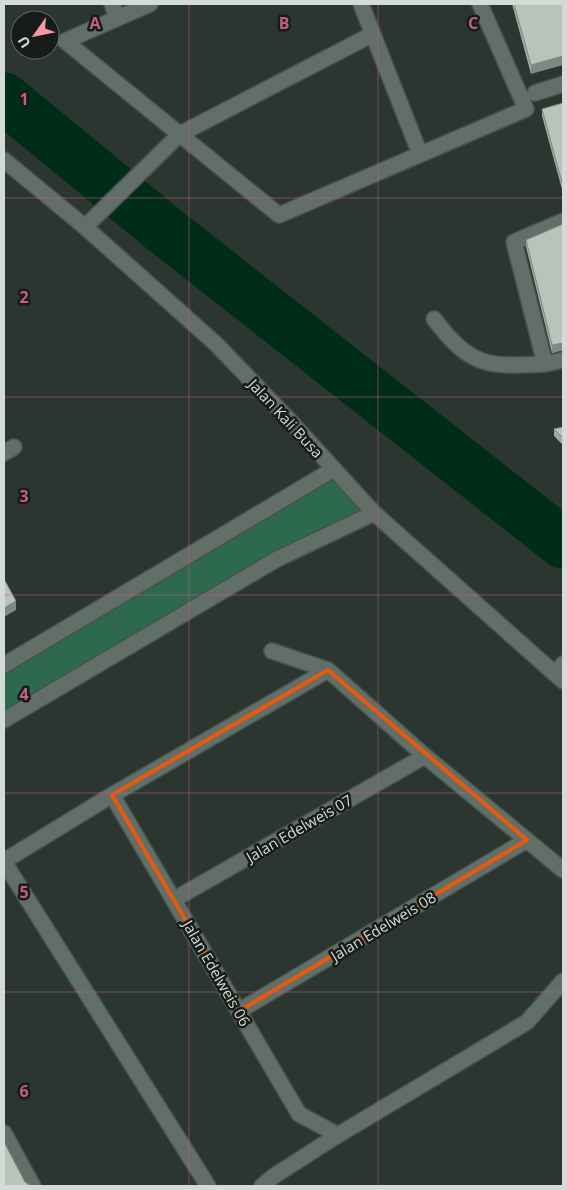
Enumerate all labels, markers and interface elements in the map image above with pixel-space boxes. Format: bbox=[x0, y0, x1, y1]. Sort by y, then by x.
north arrow bbox=[10, 10, 60, 60]
text: A bbox=[89, 12, 101, 34]
text: B bbox=[279, 12, 289, 34]
text: C bbox=[468, 12, 478, 34]
text: U bbox=[13, 33, 35, 52]
text: 1 bbox=[19, 88, 29, 110]
text: 2 bbox=[19, 286, 29, 308]
street label: Jalan Kali Busa bbox=[243, 373, 328, 462]
text: 3 bbox=[19, 485, 29, 507]
text: 4 bbox=[19, 683, 29, 705]
street label: Jalan Edelweis 07 bbox=[241, 790, 356, 867]
text: 5 bbox=[19, 881, 29, 903]
street label: Jalan Edelweis 08 bbox=[325, 887, 439, 966]
street label: Jalan Edelweis 06 bbox=[178, 915, 255, 1030]
text: 6 bbox=[19, 1080, 29, 1102]

